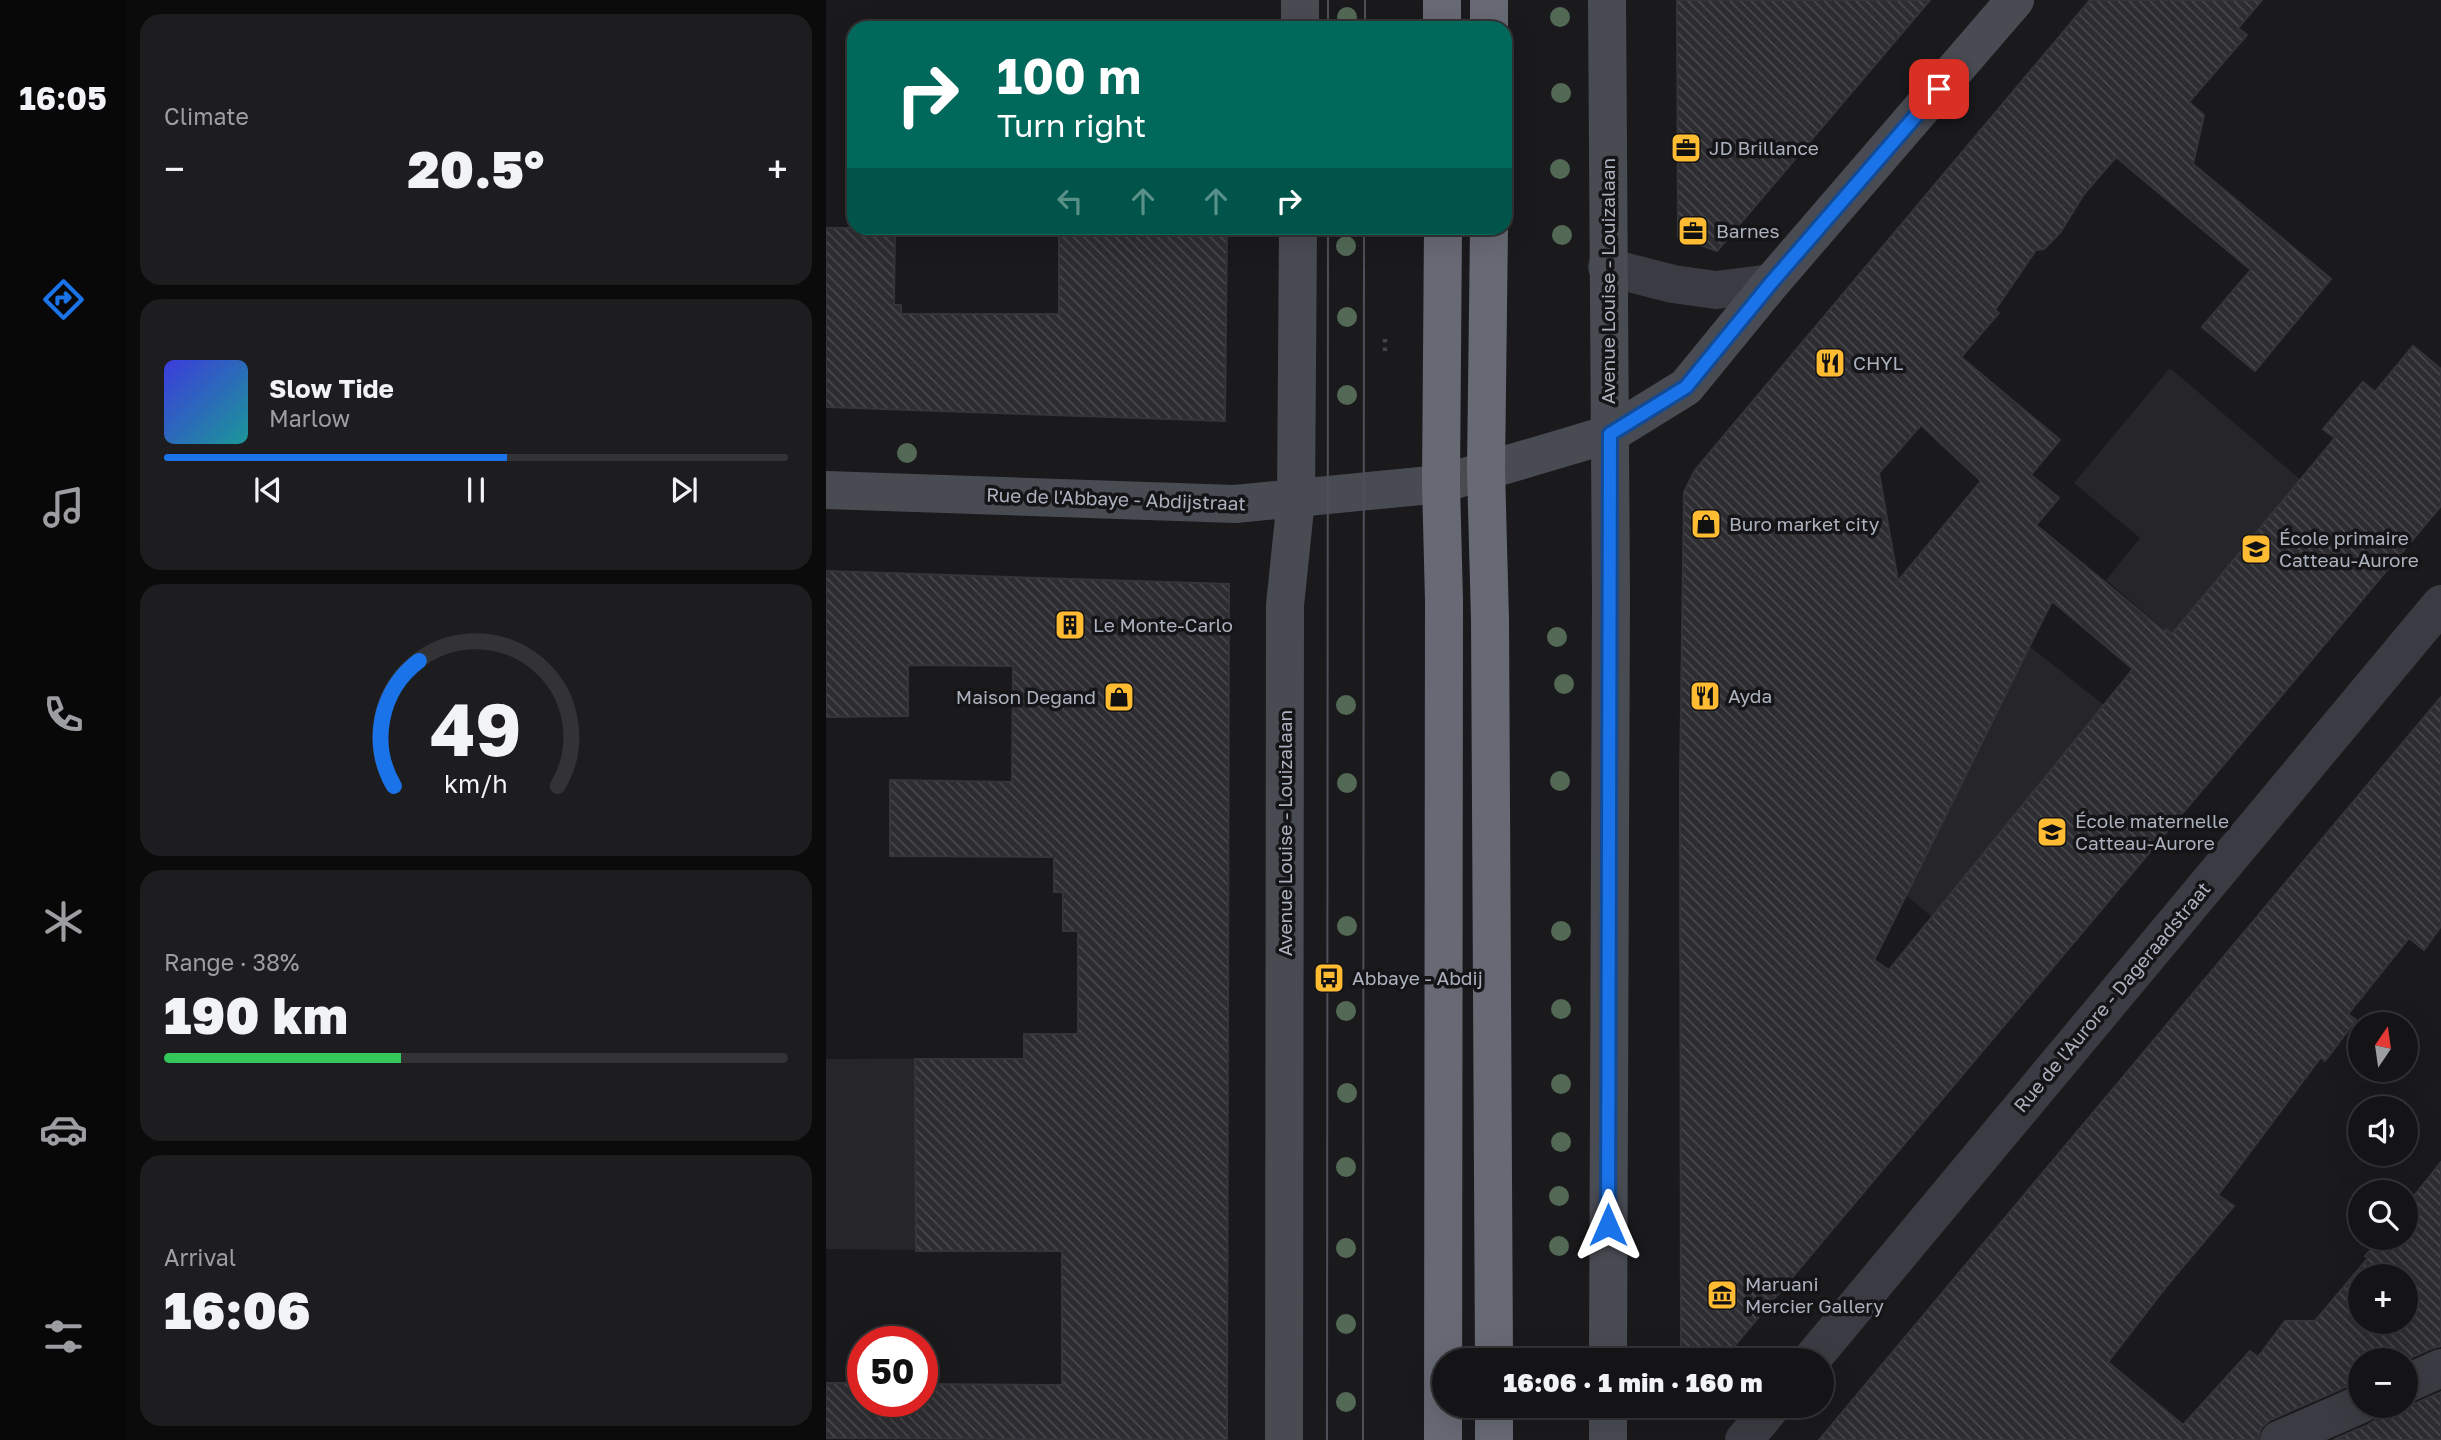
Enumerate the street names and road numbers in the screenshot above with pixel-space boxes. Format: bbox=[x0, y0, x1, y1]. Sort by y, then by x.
street label: Avenue Louise - Louizalaan bbox=[1596, 158, 1619, 404]
street label: Rue de l'Abbaye - Abdijstraat bbox=[986, 482, 1246, 515]
street label: Avenue Louise - Louizalaan bbox=[1273, 710, 1296, 956]
street label: Rue de l'Aurore - Dageraadstraat bbox=[2008, 877, 2215, 1117]

